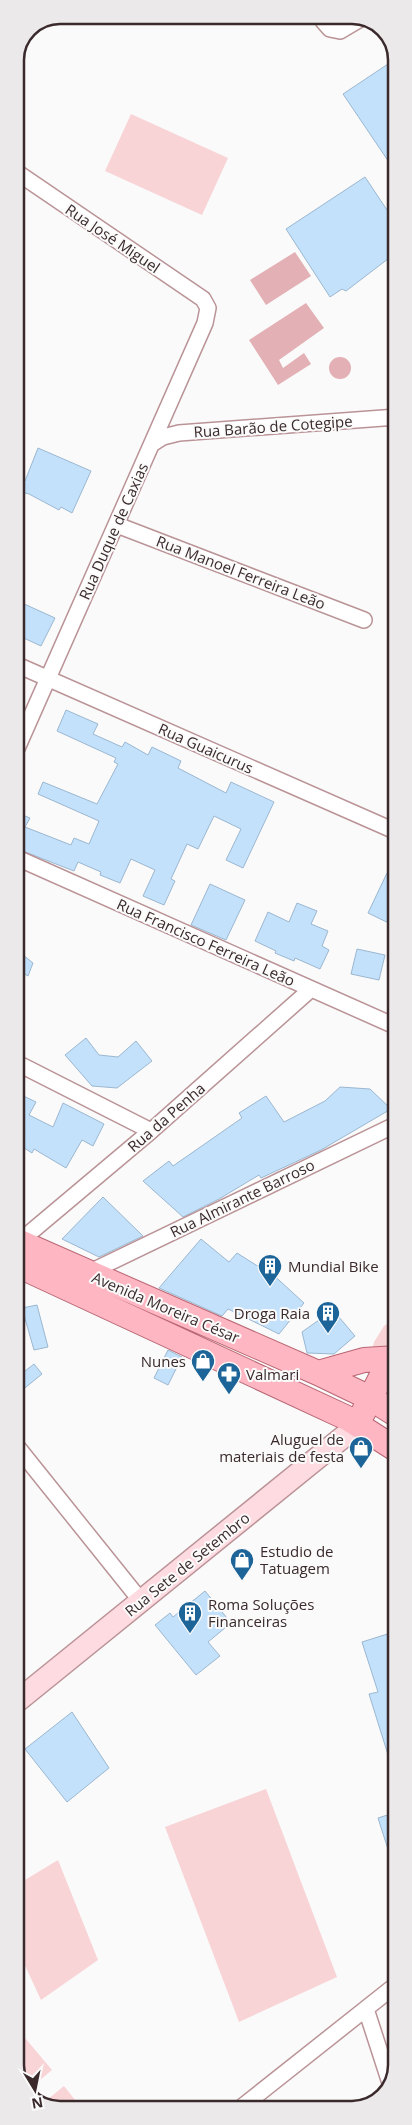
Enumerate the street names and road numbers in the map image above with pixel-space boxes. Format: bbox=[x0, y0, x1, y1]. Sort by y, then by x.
street label: Rua José Miguel bbox=[62, 199, 164, 277]
street label: Rua Barão de Cotegipe bbox=[193, 410, 353, 442]
street label: Rua Duque de Caxias bbox=[74, 459, 152, 603]
street label: Rua Manoel Ferreira Leão bbox=[154, 531, 328, 613]
street label: Rua Guaicurus bbox=[155, 718, 257, 778]
street label: Rua Francisco Ferreira Leão bbox=[114, 894, 298, 990]
street label: Rua da Penha bbox=[123, 1078, 209, 1156]
street label: Rua Almirante Barroso bbox=[166, 1154, 318, 1242]
street label: Avenida Moreira César bbox=[89, 1267, 243, 1347]
street label: Rua Sete de Setembro bbox=[120, 1507, 254, 1621]

